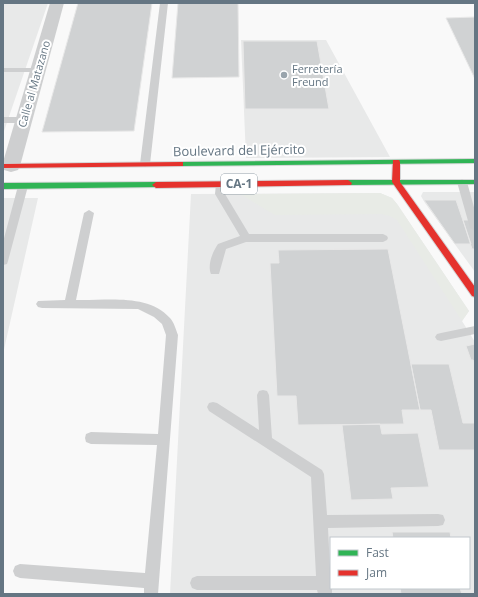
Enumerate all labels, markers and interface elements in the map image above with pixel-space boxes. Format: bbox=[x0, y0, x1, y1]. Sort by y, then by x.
street label: Calle al Matazano bbox=[14, 38, 53, 129]
place label: Ferretería Freund bbox=[292, 61, 343, 89]
marker: Ferretería Freund bbox=[279, 70, 289, 80]
street label: Boulevard del Ejército bbox=[173, 140, 305, 160]
road number: CA-1 bbox=[221, 174, 257, 194]
legend bbox=[330, 537, 470, 589]
text: Fast bbox=[366, 544, 389, 561]
text: Jam bbox=[365, 564, 387, 581]

